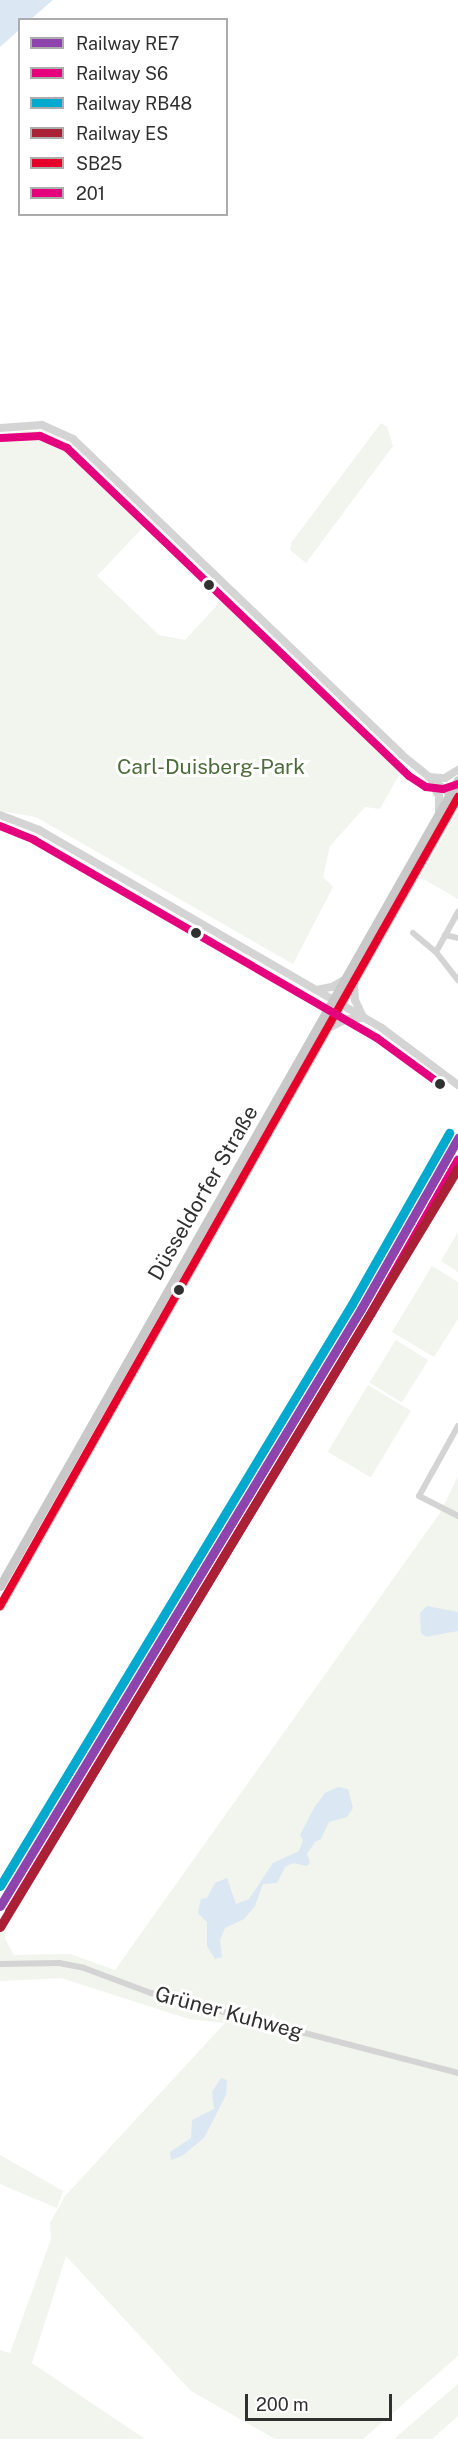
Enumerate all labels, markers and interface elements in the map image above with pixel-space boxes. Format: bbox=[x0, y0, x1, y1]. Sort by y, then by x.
legend bbox=[18, 18, 228, 216]
text: Railway RE7 bbox=[76, 33, 179, 54]
text: Railway S6 bbox=[76, 63, 168, 84]
text: Railway RB48 bbox=[76, 93, 192, 114]
text: Railway ES bbox=[76, 123, 168, 144]
text: SB25 bbox=[76, 153, 122, 174]
text: 201 bbox=[76, 183, 105, 204]
unlabelled marker bbox=[203, 579, 215, 591]
park label: Carl-Duisberg-Park bbox=[117, 754, 305, 780]
unlabelled marker bbox=[190, 927, 202, 939]
unlabelled marker bbox=[434, 1078, 446, 1090]
street label: Düsseldorfer Straße bbox=[143, 1101, 263, 1285]
unlabelled marker bbox=[173, 1284, 185, 1296]
street label: Grüner Kuhweg bbox=[152, 1981, 306, 2045]
scale bar bbox=[248, 2382, 395, 2420]
text: 200 m bbox=[256, 2394, 309, 2415]

